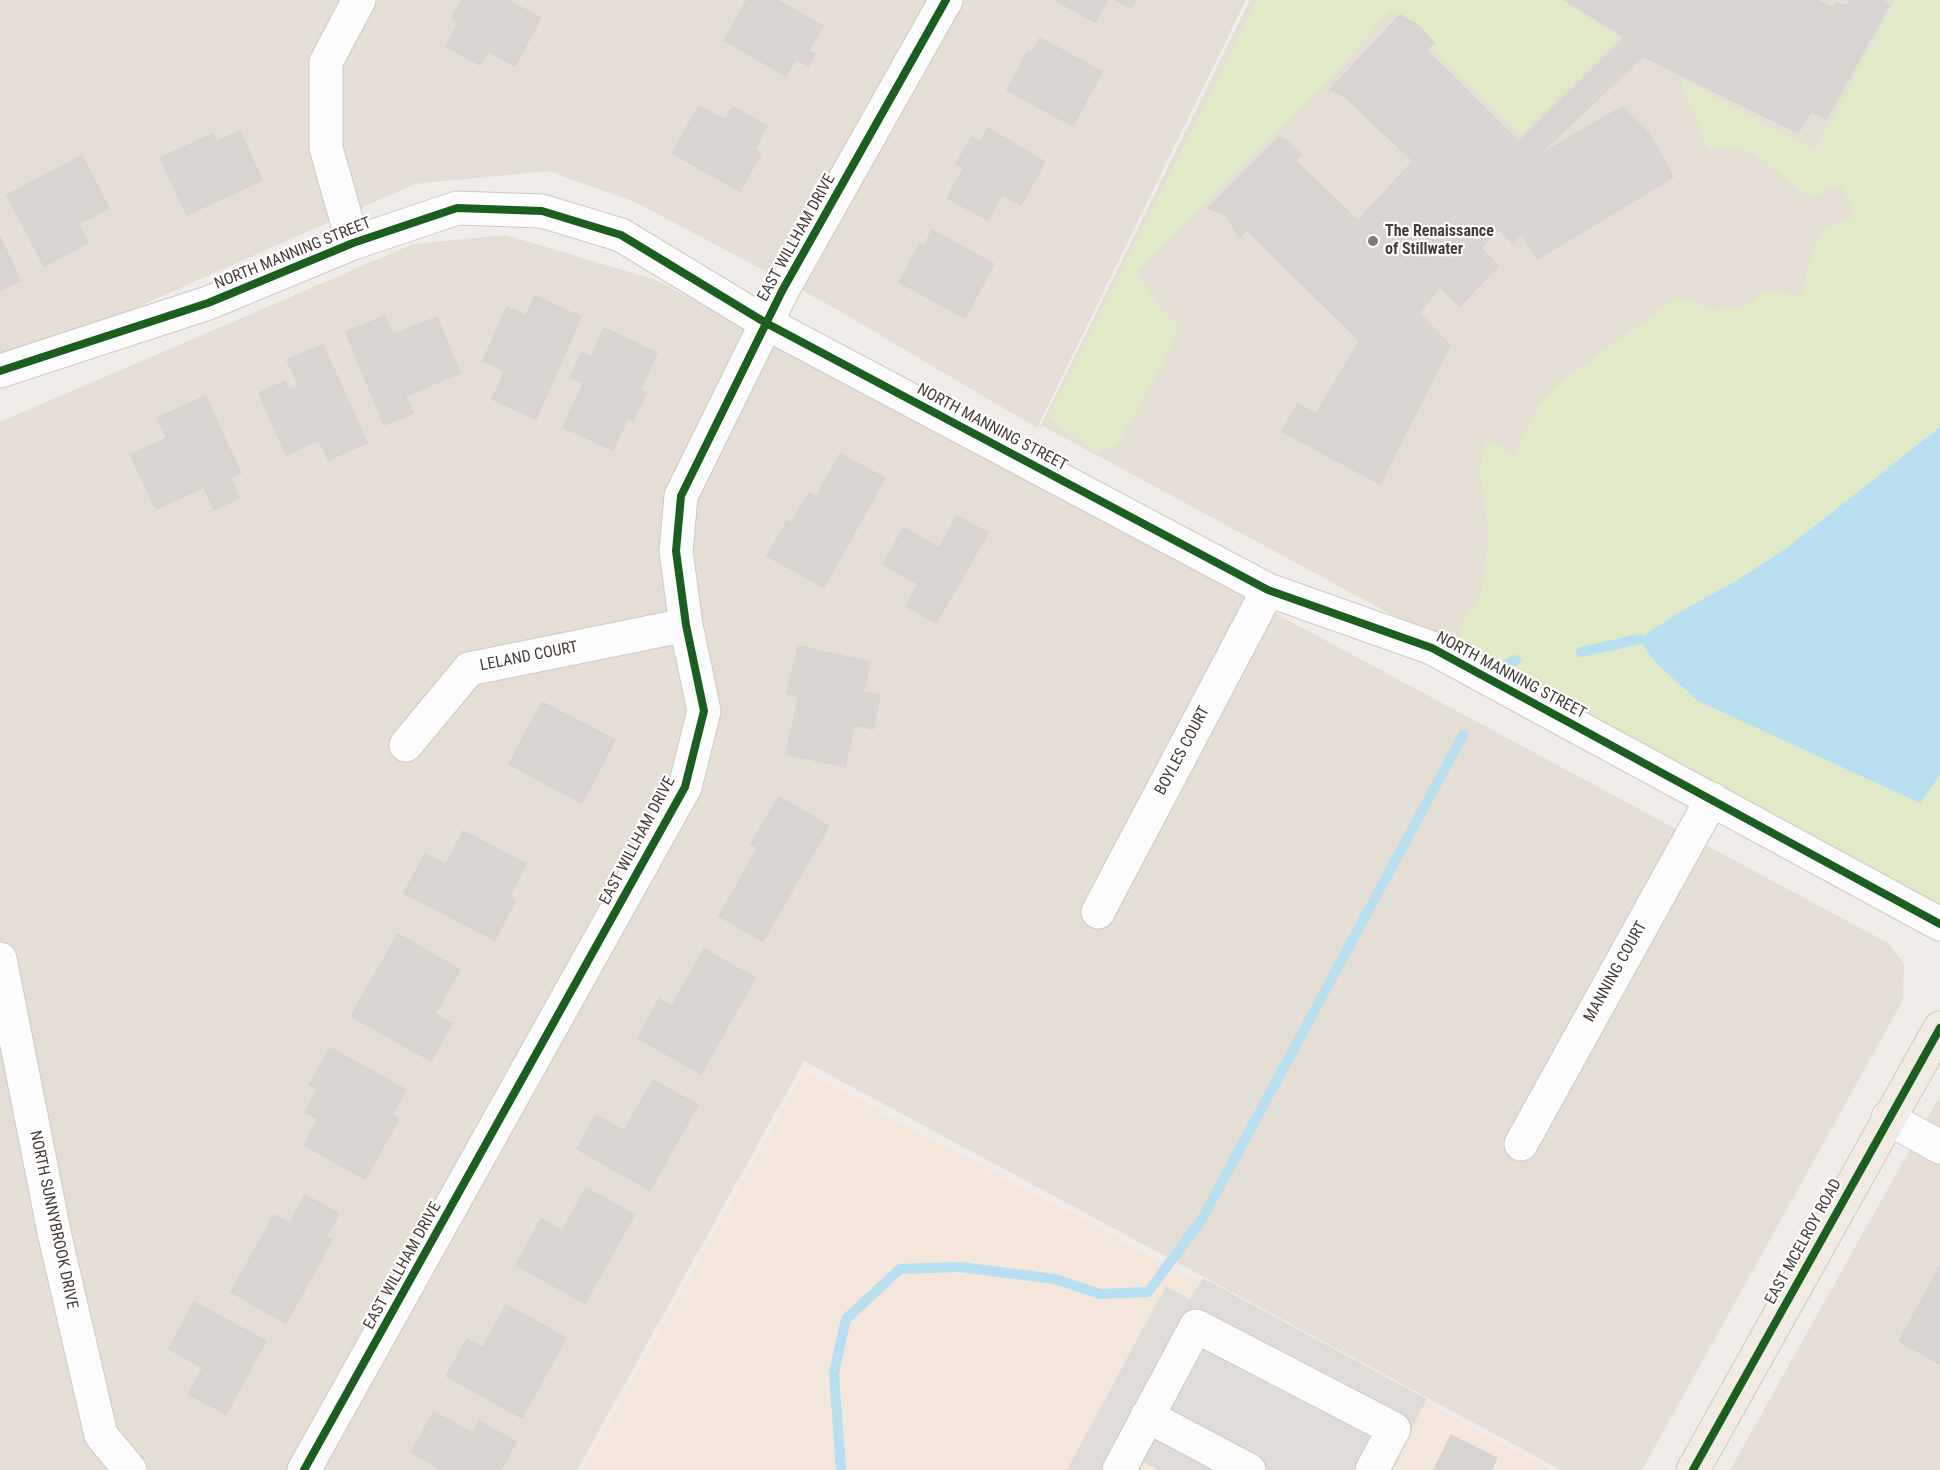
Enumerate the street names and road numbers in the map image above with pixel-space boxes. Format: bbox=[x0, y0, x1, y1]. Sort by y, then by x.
street label: EAST WILLHAM DRIVE bbox=[754, 171, 840, 305]
street label: NORTH MANNING STREET bbox=[212, 214, 374, 294]
street label: NORTH MANNING STREET bbox=[914, 380, 1070, 476]
street label: NORTH MANNING STREET bbox=[1433, 628, 1589, 724]
street label: LELAND COURT bbox=[479, 638, 579, 676]
street label: BOYLES COURT bbox=[1152, 703, 1214, 799]
street label: EAST WILLHAM DRIVE bbox=[596, 774, 680, 908]
street label: MANNING COURT bbox=[1580, 918, 1652, 1026]
street label: NORTH SUNNYBROOK DRIVE bbox=[25, 1129, 81, 1311]
street label: EAST MCELROY ROAD bbox=[1762, 1176, 1846, 1308]
street label: EAST WILLHAM DRIVE bbox=[360, 1199, 446, 1333]

